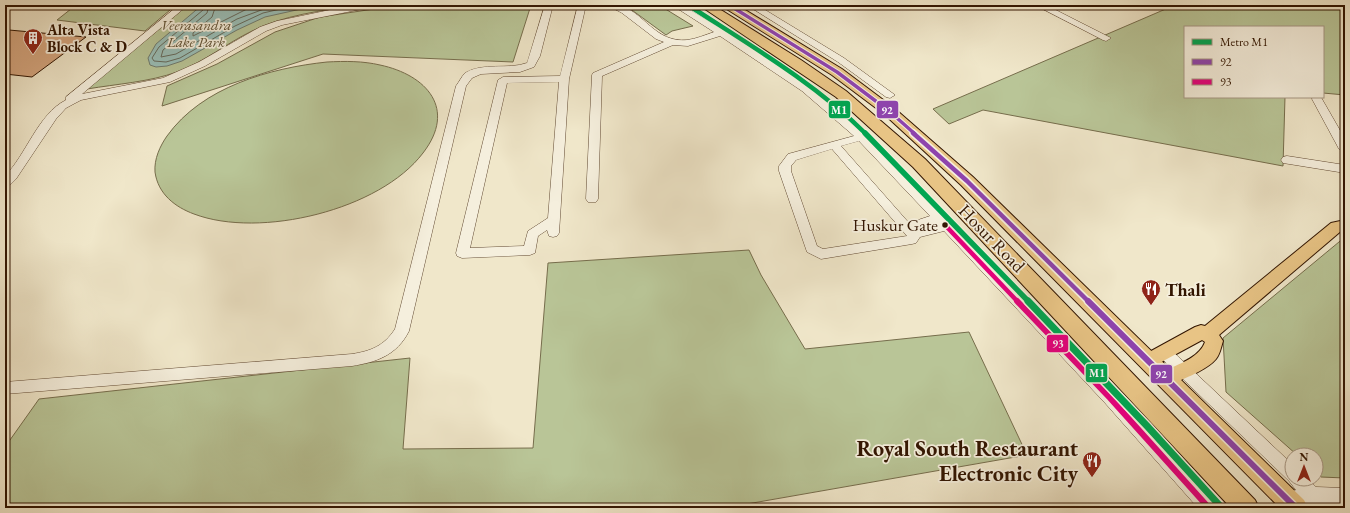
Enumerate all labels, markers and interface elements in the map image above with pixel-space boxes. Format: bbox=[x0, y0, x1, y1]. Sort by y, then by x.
park label: Veerasandra Lake Park bbox=[161, 15, 231, 51]
place label: Alta Vista Block C & D bbox=[46, 20, 127, 56]
legend bbox=[1184, 26, 1324, 98]
building icon: Alta Vista Block C & D bbox=[22, 27, 44, 55]
text: Metro M1 bbox=[1220, 34, 1268, 50]
text: 92 bbox=[1220, 54, 1232, 70]
text: 93 bbox=[1220, 74, 1232, 90]
line badge: M1 bbox=[828, 100, 851, 119]
line badge: 92 bbox=[876, 100, 899, 119]
text: M1 bbox=[831, 103, 847, 117]
text: 92 bbox=[881, 103, 893, 117]
street label: Hosur Road bbox=[954, 199, 1031, 278]
place label: Huskur Gate bbox=[853, 214, 938, 236]
marker: Huskur Gate bbox=[940, 220, 950, 230]
restaurant icon: Thali bbox=[1140, 278, 1162, 306]
place label: Thali bbox=[1165, 278, 1207, 301]
line badge: 93 bbox=[1046, 334, 1069, 353]
text: 93 bbox=[1052, 336, 1064, 350]
line badge: M1 bbox=[1085, 363, 1108, 383]
line badge: 92 bbox=[1150, 364, 1173, 384]
text: M1 bbox=[1089, 366, 1105, 380]
text: 92 bbox=[1155, 367, 1167, 381]
place label: Royal South Restaurant Electronic City bbox=[856, 434, 1079, 488]
north arrow bbox=[1284, 447, 1324, 487]
restaurant icon: Royal South Restaurant Electronic City bbox=[1081, 450, 1103, 478]
text: N bbox=[1300, 450, 1309, 464]

